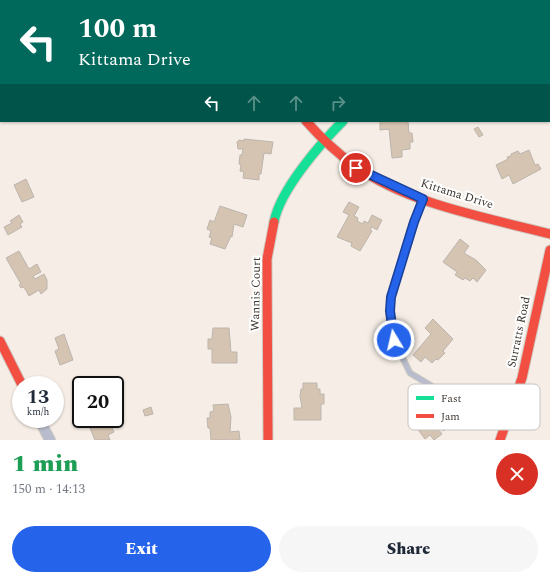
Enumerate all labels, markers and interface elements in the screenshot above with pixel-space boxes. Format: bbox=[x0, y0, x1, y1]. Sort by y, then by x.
text: 100 m bbox=[78, 7, 157, 50]
icon: left bbox=[12, 16, 64, 68]
text: Kittama Drive bbox=[78, 46, 191, 73]
icon: left bbox=[201, 92, 223, 114]
icon: ahead bbox=[243, 92, 265, 114]
icon: ahead bbox=[285, 92, 307, 114]
icon: right bbox=[327, 92, 349, 114]
pin bbox=[339, 151, 373, 185]
icon: arrive bbox=[345, 157, 367, 179]
street label: Kittama Drive bbox=[418, 174, 496, 214]
street label: Wannis Court bbox=[246, 257, 266, 331]
street label: Surratts Road bbox=[502, 294, 536, 369]
position arrow bbox=[373, 319, 415, 361]
speed limit sign: 20 bbox=[72, 376, 124, 428]
text: 13 bbox=[27, 382, 49, 412]
legend bbox=[408, 384, 540, 430]
text: Fast bbox=[441, 390, 462, 407]
text: km/h bbox=[27, 404, 49, 420]
text: Jam bbox=[441, 408, 460, 425]
text: 1 min bbox=[12, 446, 78, 482]
button: close bbox=[496, 453, 538, 495]
text: 150 m · 14:13 bbox=[12, 479, 85, 499]
button: Exit bbox=[12, 526, 271, 572]
button: Share bbox=[279, 526, 538, 572]

